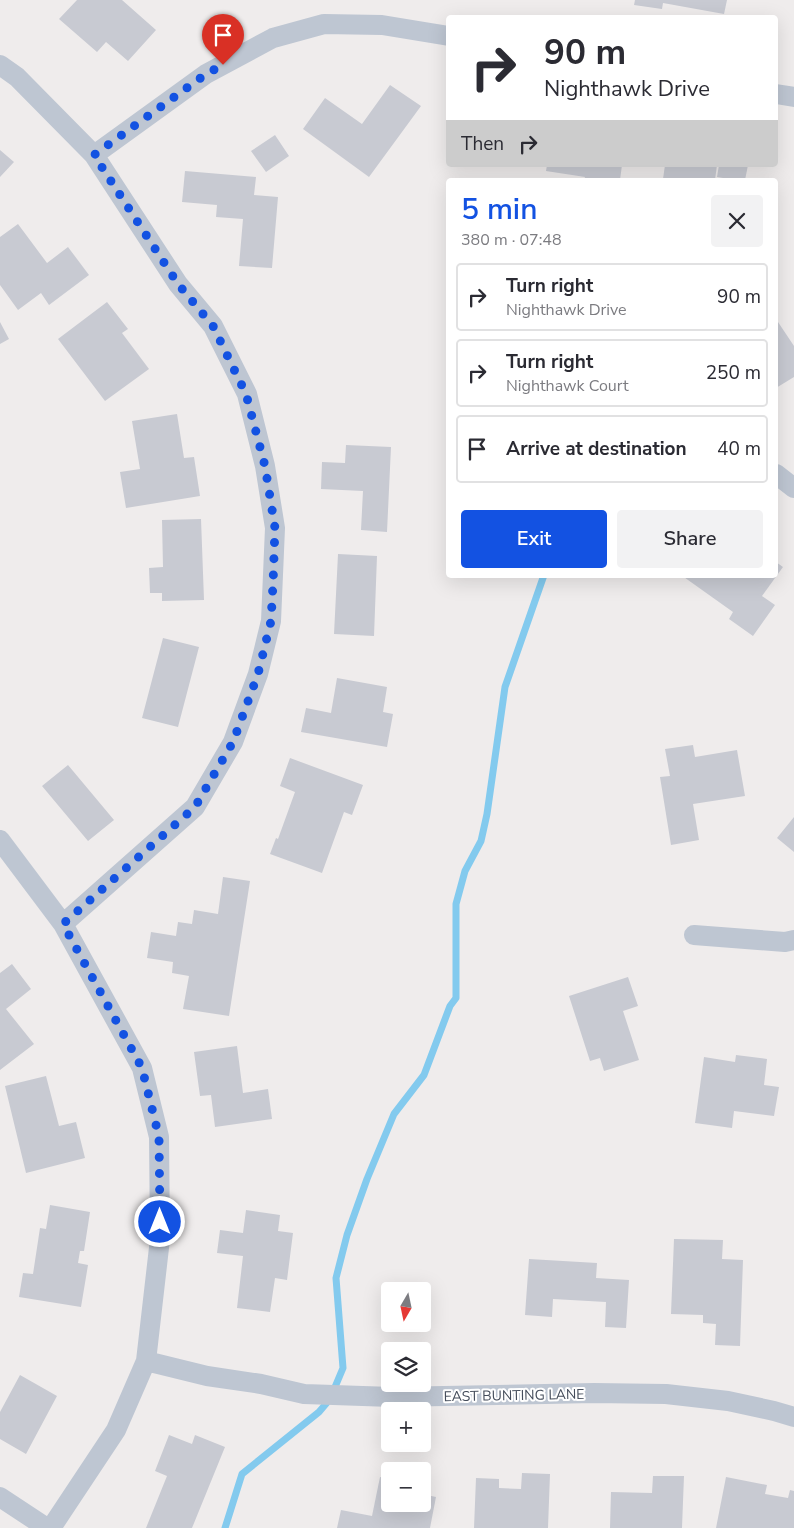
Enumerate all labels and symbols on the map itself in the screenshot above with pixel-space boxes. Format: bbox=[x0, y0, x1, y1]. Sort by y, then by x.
pin bbox=[202, 14, 244, 65]
position arrow bbox=[133, 1195, 185, 1247]
north arrow bbox=[381, 1282, 431, 1332]
street label: EAST BUNTING LANE bbox=[444, 1385, 585, 1406]

